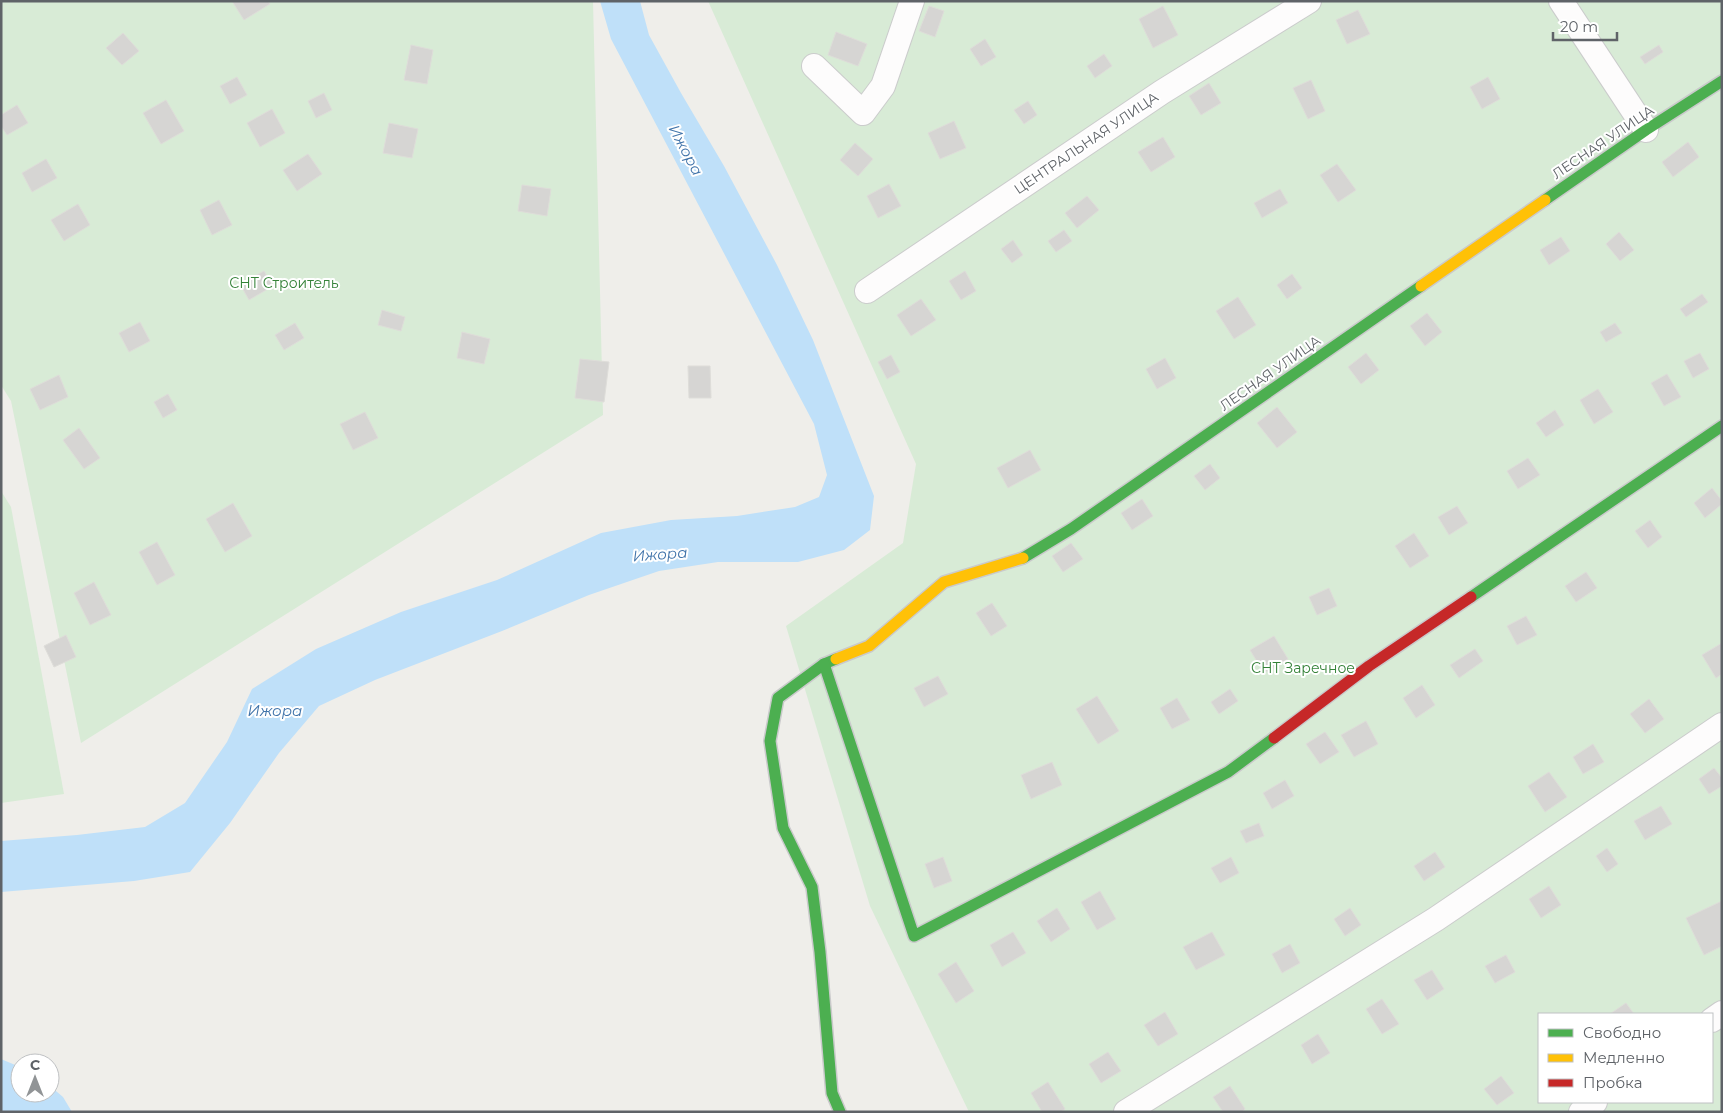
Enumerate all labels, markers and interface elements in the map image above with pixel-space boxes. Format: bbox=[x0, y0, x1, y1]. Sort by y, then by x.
scale bar bbox=[1553, 10, 1617, 42]
text: 20 m bbox=[1560, 17, 1598, 36]
street label: ЦЕНТРАЛЬНАЯ УЛИЦА bbox=[1010, 88, 1162, 198]
street label: ЛЕСНАЯ УЛИЦА bbox=[1549, 101, 1658, 183]
water label: Ижора bbox=[665, 121, 707, 179]
park label: СНТ Строитель bbox=[229, 274, 339, 292]
street label: ЛЕСНАЯ УЛИЦА bbox=[1216, 331, 1325, 415]
water label: Ижора bbox=[632, 543, 688, 565]
park label: СНТ Заречное bbox=[1251, 659, 1355, 677]
water label: Ижора bbox=[248, 701, 302, 720]
legend bbox=[1538, 1013, 1713, 1103]
text: Свободно bbox=[1583, 1023, 1661, 1042]
text: Медленно bbox=[1583, 1048, 1665, 1067]
north arrow bbox=[10, 1053, 60, 1103]
text: С bbox=[30, 1056, 40, 1074]
text: Пробка bbox=[1583, 1073, 1642, 1092]

